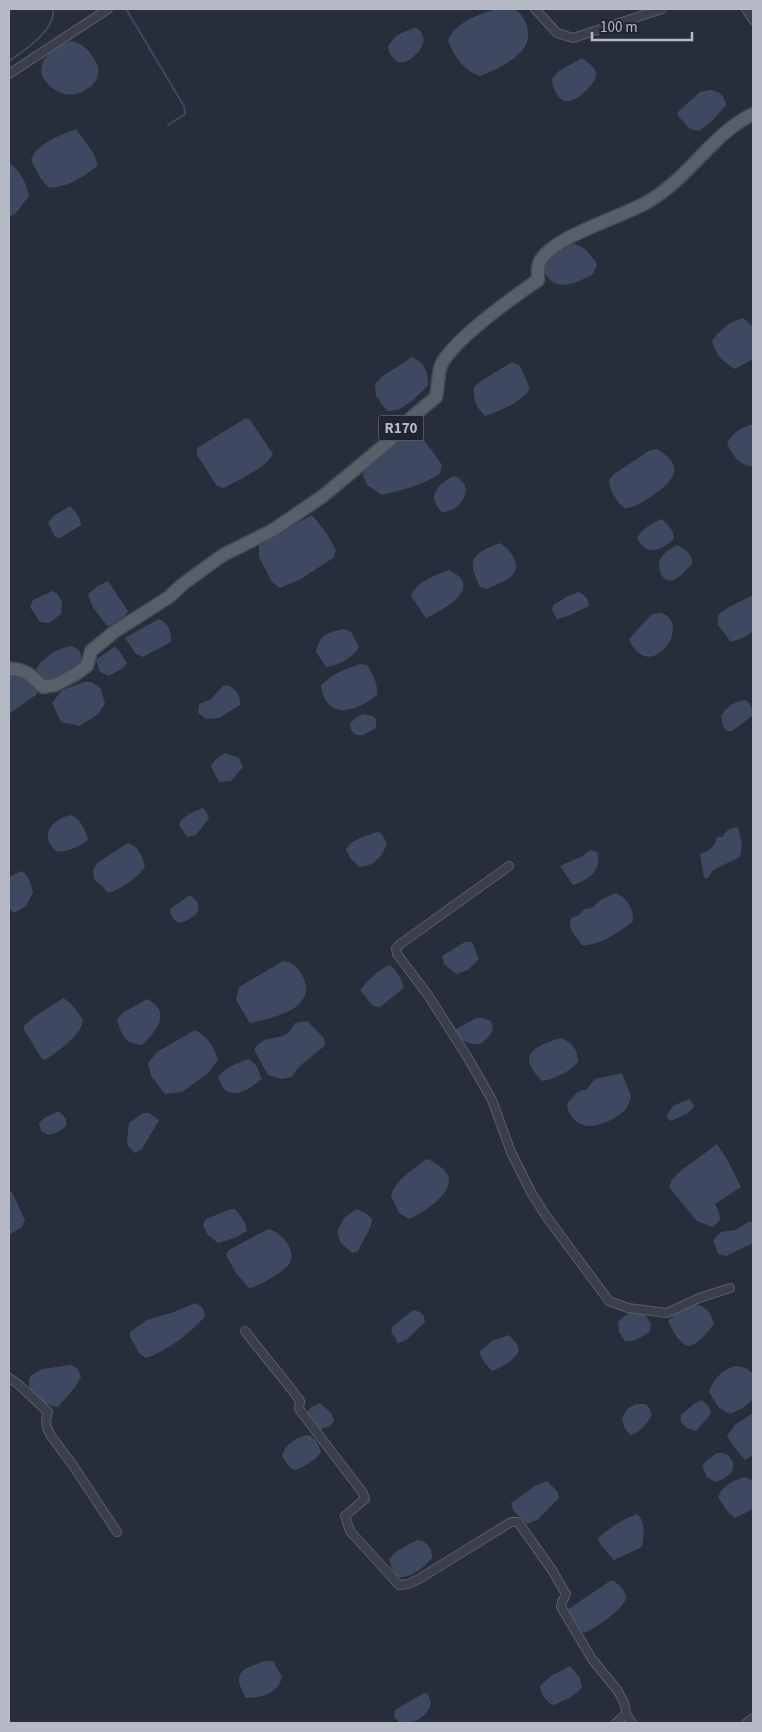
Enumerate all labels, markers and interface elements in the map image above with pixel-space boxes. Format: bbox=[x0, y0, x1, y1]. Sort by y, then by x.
scale bar bbox=[592, 10, 692, 42]
text: 100 m bbox=[600, 17, 638, 38]
road number: R170 bbox=[378, 416, 424, 440]

